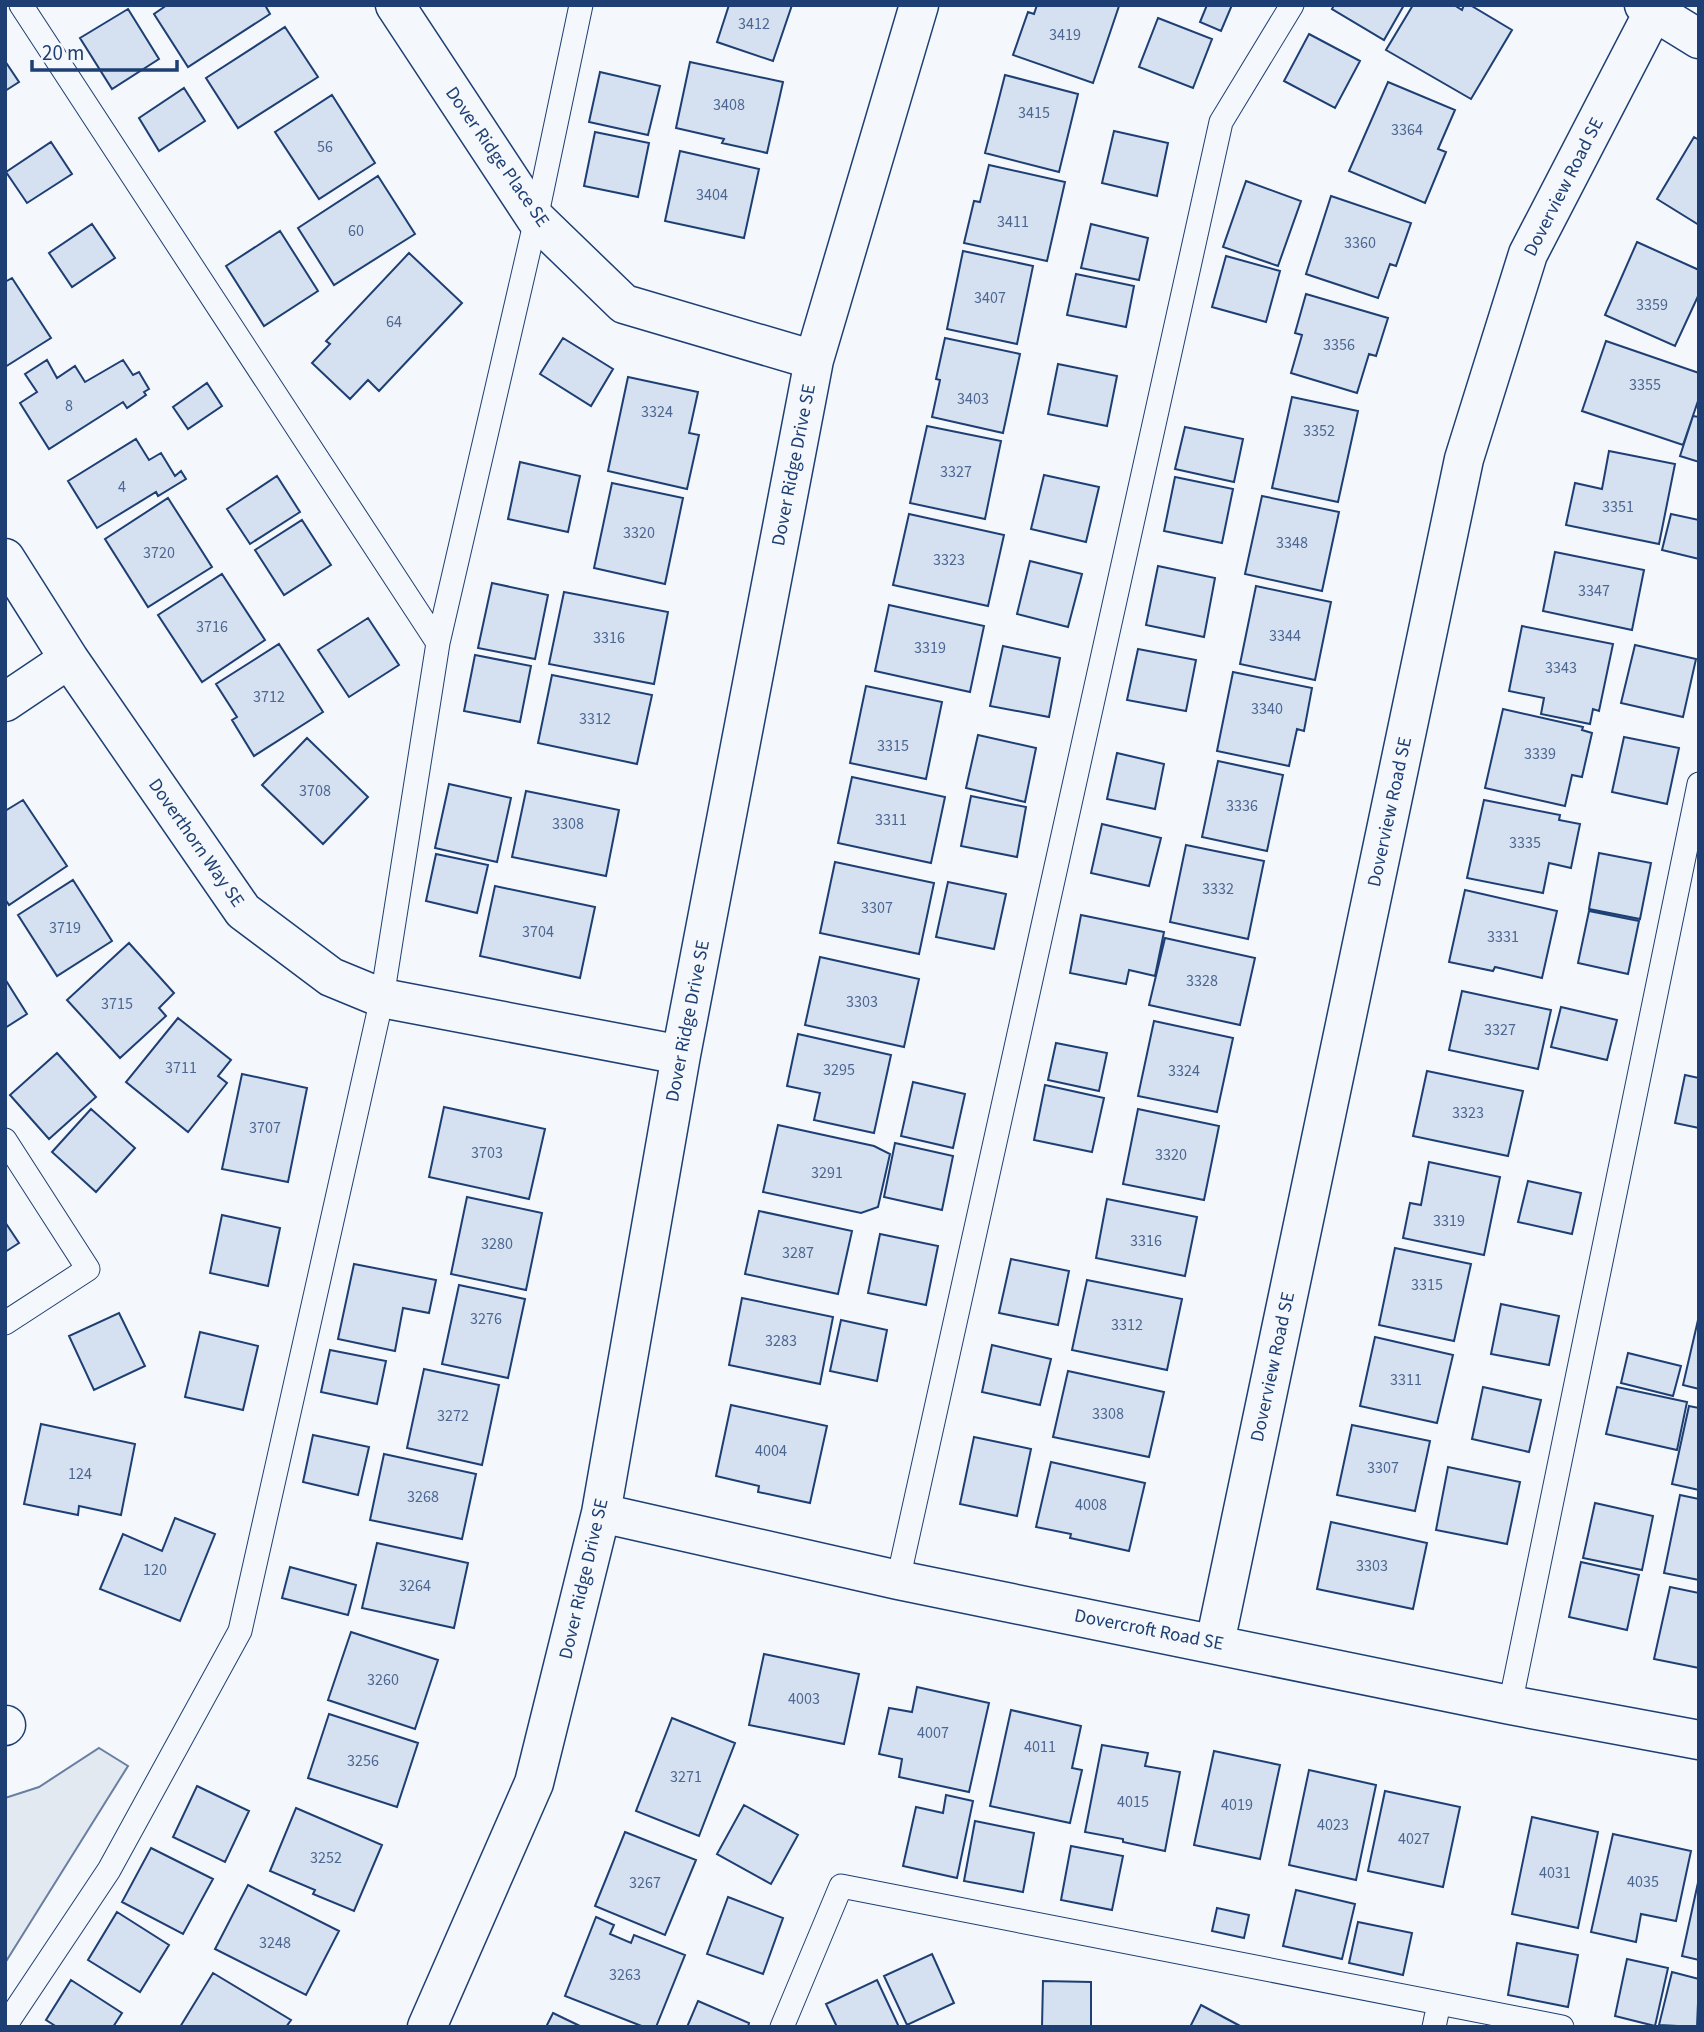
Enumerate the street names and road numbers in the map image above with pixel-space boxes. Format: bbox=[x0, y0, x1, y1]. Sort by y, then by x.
street label: Dover Ridge Place SE bbox=[438, 81, 556, 233]
street label: Doverview Road SE bbox=[1517, 113, 1611, 261]
street label: Dover Ridge Drive SE bbox=[765, 382, 823, 548]
street label: Doverview Road SE bbox=[1361, 735, 1419, 889]
street label: Doverthorn Way SE bbox=[141, 773, 251, 913]
street label: Dover Ridge Drive SE bbox=[659, 938, 717, 1104]
street label: Doverview Road SE bbox=[1244, 1290, 1302, 1444]
street label: Dover Ridge Drive SE bbox=[552, 1496, 616, 1662]
street label: Dovercroft Road SE bbox=[1072, 1602, 1226, 1658]

